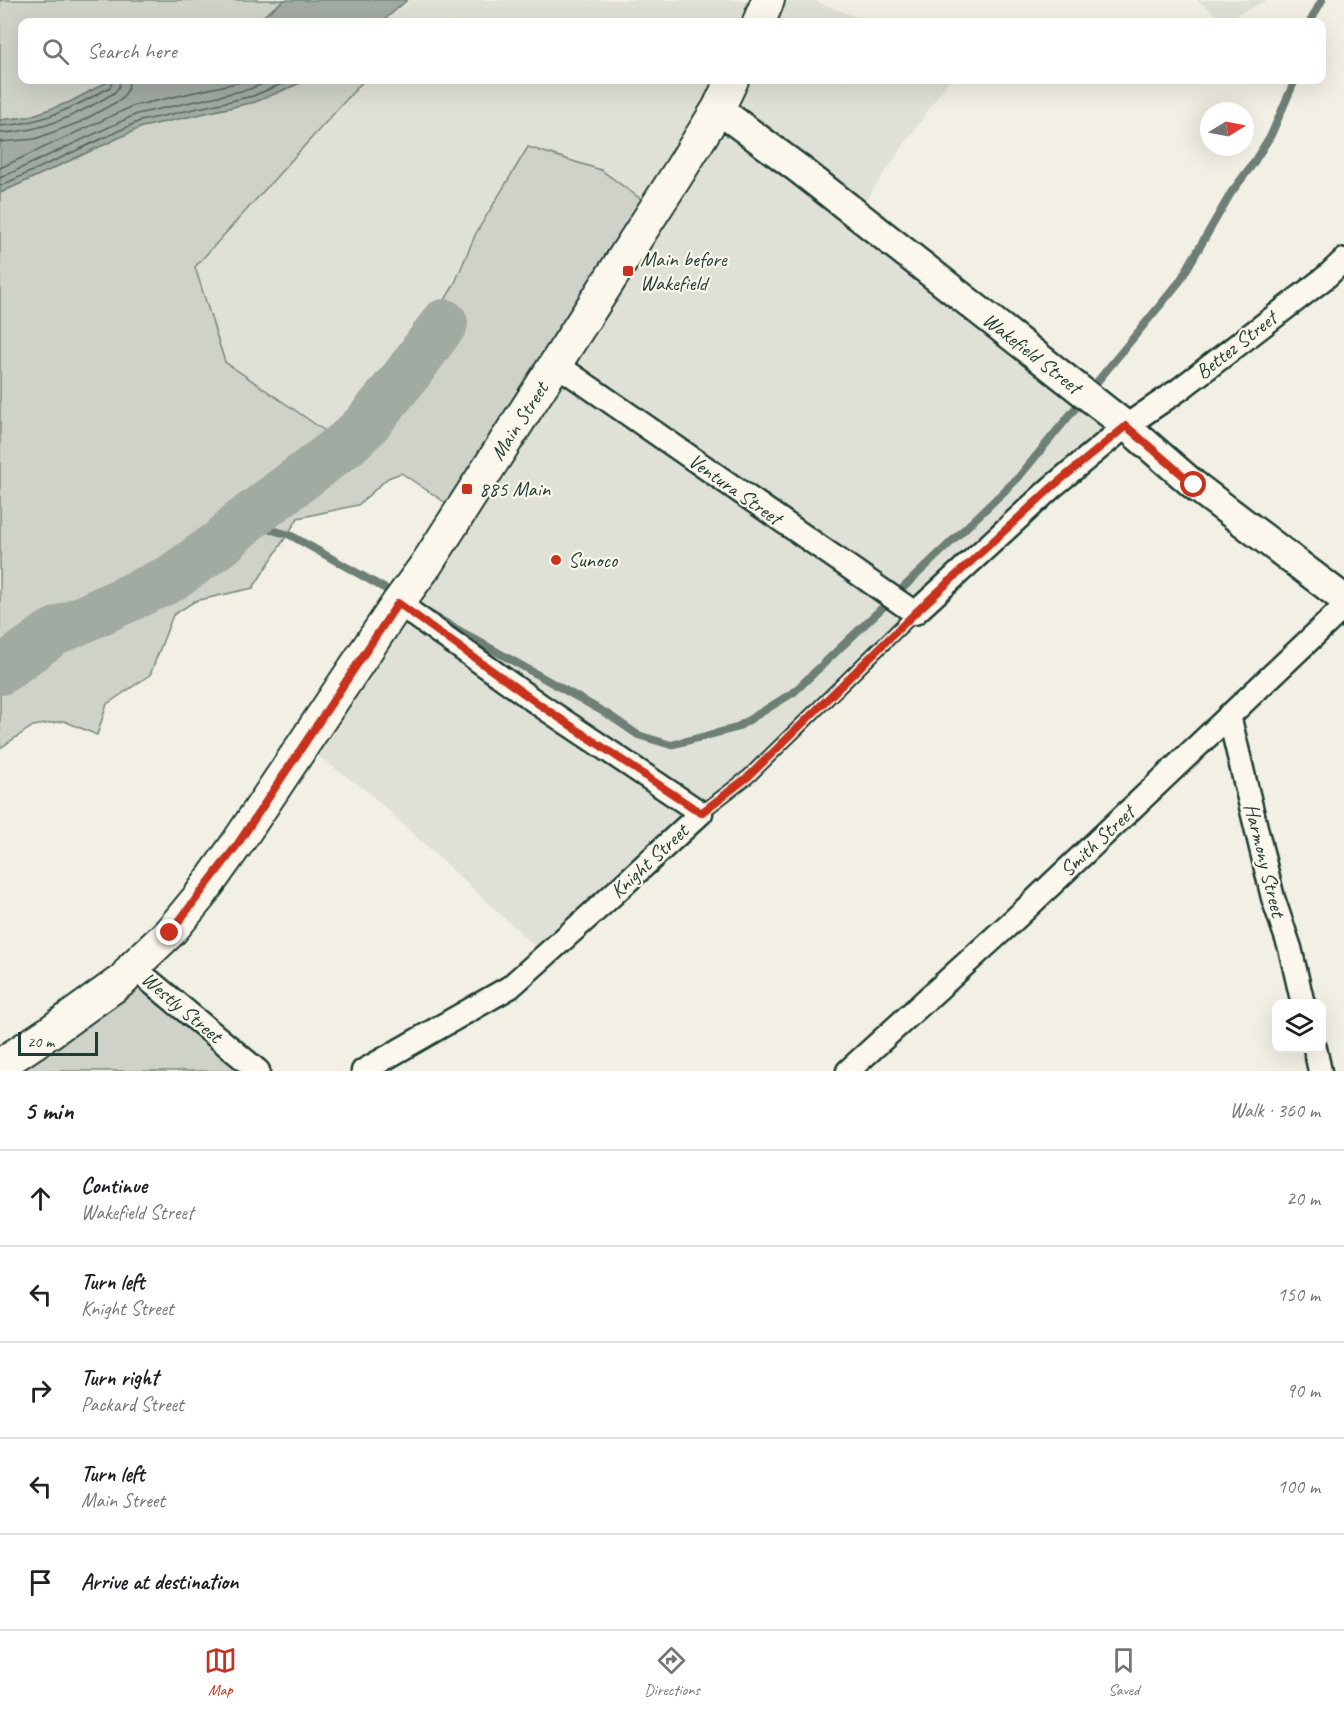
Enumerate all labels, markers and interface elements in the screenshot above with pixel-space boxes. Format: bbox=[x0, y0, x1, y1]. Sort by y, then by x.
search box bbox=[18, 18, 1326, 84]
icon: search bbox=[39, 35, 72, 68]
text: Search here bbox=[87, 37, 177, 65]
north arrow bbox=[1200, 102, 1254, 156]
place label: Main before Wakefield bbox=[640, 246, 728, 296]
marker: Main before Wakefield bbox=[621, 264, 635, 278]
street label: Bettez Street bbox=[1190, 303, 1284, 385]
street label: Wakefield Street bbox=[978, 306, 1089, 401]
street label: Main Street bbox=[484, 375, 555, 465]
street label: Ventura Street bbox=[683, 447, 789, 532]
route start bbox=[1180, 471, 1206, 497]
place label: 885 Main bbox=[479, 476, 551, 502]
marker: 885 Main bbox=[460, 482, 474, 496]
place label: Sunoco bbox=[568, 547, 619, 573]
marker: Sunoco bbox=[549, 553, 563, 567]
street label: Smith Street bbox=[1054, 798, 1142, 882]
street label: Harmony Street bbox=[1238, 801, 1292, 921]
street label: Knight Street bbox=[605, 817, 695, 904]
route end bbox=[156, 919, 182, 945]
street label: Westly Street bbox=[136, 966, 229, 1050]
map controls bbox=[1272, 999, 1326, 1053]
button: layers bbox=[1272, 999, 1326, 1053]
scale bar bbox=[18, 1029, 98, 1056]
text: 20 m bbox=[27, 1032, 54, 1052]
text: 5 min bbox=[24, 1094, 73, 1127]
text: Walk · 360 m bbox=[1230, 1098, 1320, 1123]
text: Continue bbox=[81, 1172, 147, 1200]
icon: ahead bbox=[24, 1182, 57, 1215]
text: 20 m bbox=[1286, 1186, 1320, 1211]
text: Wakefield Street bbox=[81, 1200, 193, 1225]
text: Turn left bbox=[81, 1268, 145, 1296]
icon: left bbox=[24, 1278, 57, 1311]
text: 150 m bbox=[1277, 1282, 1320, 1307]
text: Knight Street bbox=[81, 1296, 174, 1321]
text: Turn right bbox=[81, 1364, 158, 1392]
icon: right bbox=[24, 1374, 57, 1407]
text: 90 m bbox=[1286, 1378, 1320, 1403]
text: Packard Street bbox=[81, 1392, 184, 1417]
text: Turn left bbox=[81, 1460, 145, 1488]
icon: left bbox=[24, 1470, 57, 1503]
text: 100 m bbox=[1277, 1474, 1320, 1499]
text: Main Street bbox=[81, 1488, 165, 1513]
icon: arrive bbox=[24, 1566, 57, 1599]
text: Arrive at destination bbox=[81, 1568, 238, 1596]
tab: Map bbox=[204, 1644, 237, 1700]
tab: Directions bbox=[644, 1644, 700, 1700]
tab: Saved bbox=[1107, 1644, 1140, 1700]

